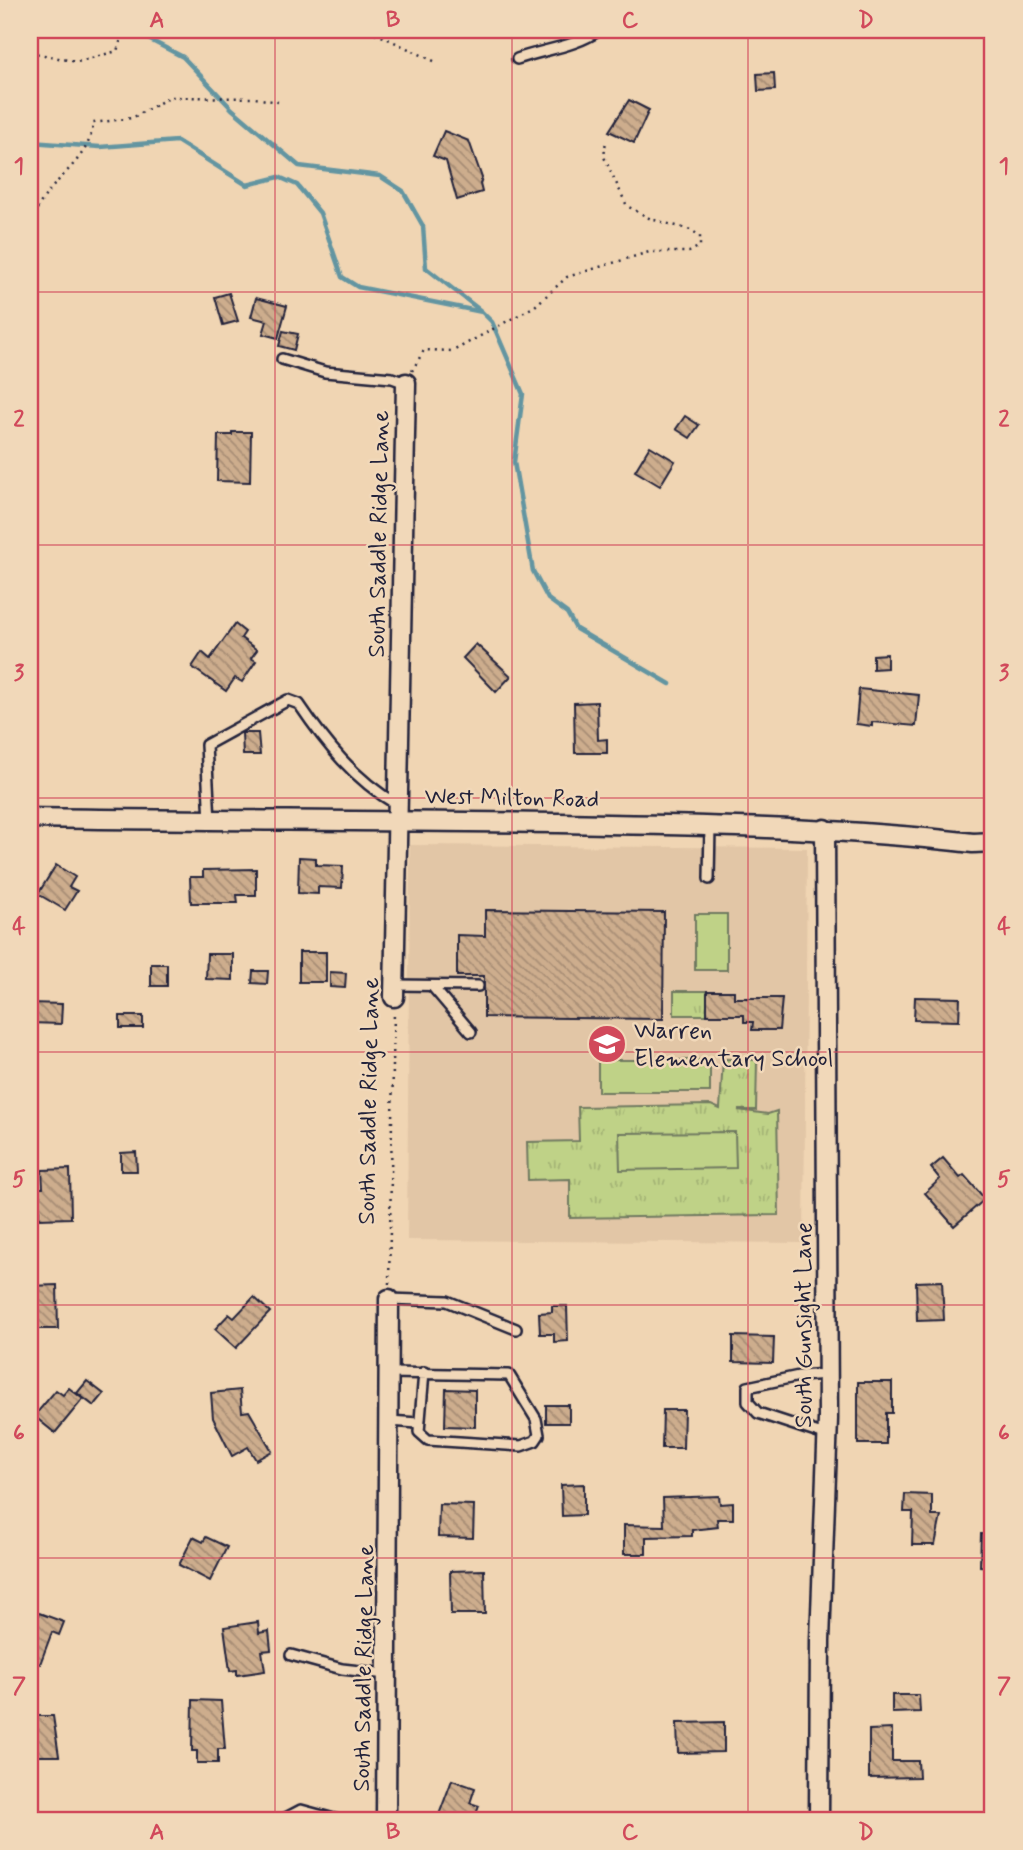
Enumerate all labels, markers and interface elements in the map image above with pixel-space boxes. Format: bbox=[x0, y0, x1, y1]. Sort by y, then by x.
text: A bbox=[149, 6, 165, 36]
text: B bbox=[386, 6, 401, 36]
text: C bbox=[622, 6, 639, 36]
text: D bbox=[858, 6, 874, 36]
text: 1 bbox=[14, 152, 24, 182]
text: 1 bbox=[999, 152, 1009, 182]
text: 2 bbox=[13, 405, 25, 435]
text: 2 bbox=[998, 405, 1010, 435]
street label: South Saddle Ridge Lane bbox=[362, 410, 397, 658]
text: 3 bbox=[14, 659, 25, 689]
text: 3 bbox=[999, 659, 1010, 689]
street label: West Milton Road bbox=[424, 781, 599, 816]
text: 4 bbox=[12, 912, 26, 942]
text: 4 bbox=[997, 912, 1011, 942]
street label: South Saddle Ridge Lane bbox=[352, 977, 387, 1225]
place label: Warren Elementary School bbox=[634, 1016, 833, 1075]
school or university icon: Warren Elementary School bbox=[586, 1023, 628, 1065]
text: 5 bbox=[12, 1165, 26, 1195]
text: 5 bbox=[997, 1165, 1011, 1195]
street label: South Gunsight Lane bbox=[789, 1222, 820, 1428]
text: 6 bbox=[13, 1419, 25, 1449]
text: 6 bbox=[998, 1419, 1010, 1449]
street label: South Saddle Ridge Lane bbox=[347, 1544, 382, 1792]
text: 7 bbox=[12, 1672, 26, 1702]
text: 7 bbox=[997, 1672, 1011, 1702]
text: A bbox=[149, 1818, 165, 1848]
text: B bbox=[386, 1818, 401, 1848]
text: C bbox=[622, 1818, 639, 1848]
text: D bbox=[858, 1818, 874, 1848]

